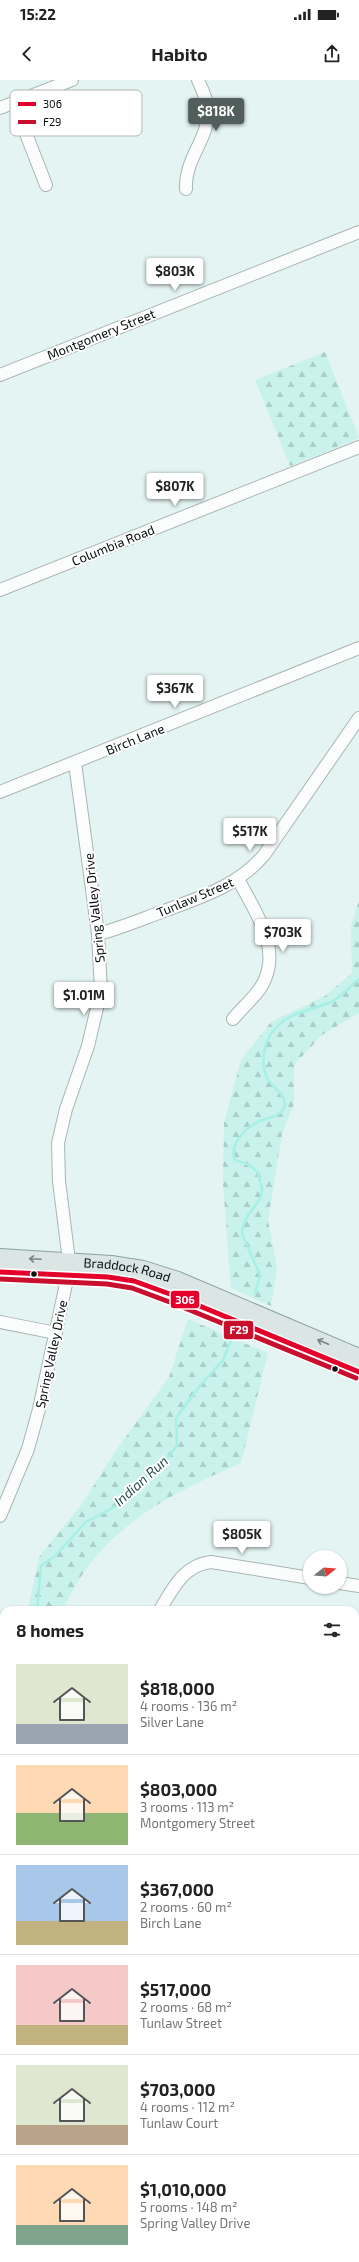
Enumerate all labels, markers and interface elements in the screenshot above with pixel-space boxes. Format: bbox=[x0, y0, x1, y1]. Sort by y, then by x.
text: 15:22 bbox=[20, 5, 56, 23]
icon: back bbox=[16, 43, 38, 65]
text: Habito bbox=[151, 43, 208, 65]
icon: share bbox=[321, 43, 343, 65]
legend bbox=[10, 90, 142, 136]
text: 306 bbox=[43, 97, 62, 110]
pin: $818K bbox=[188, 98, 244, 132]
text: $818K bbox=[197, 103, 235, 119]
text: F29 bbox=[43, 115, 61, 128]
pin: $803K bbox=[147, 258, 203, 292]
text: $803K bbox=[155, 263, 195, 279]
street label: Montgomery Street bbox=[45, 305, 157, 363]
pin: $807K bbox=[147, 473, 203, 507]
text: $807K bbox=[156, 478, 194, 494]
street label: Columbia Road bbox=[69, 521, 157, 569]
pin: $367K bbox=[147, 675, 203, 709]
text: $367K bbox=[156, 680, 194, 696]
street label: Birch Lane bbox=[103, 720, 167, 758]
pin: $517K bbox=[222, 818, 278, 852]
text: $517K bbox=[232, 823, 268, 839]
street label: Spring Valley Drive bbox=[80, 852, 108, 964]
street label: Tunlaw Street bbox=[154, 874, 236, 920]
pin: $703K bbox=[255, 919, 311, 953]
text: $703K bbox=[264, 924, 302, 940]
pin: $1.01M bbox=[51, 982, 117, 1016]
text: $1.01M bbox=[63, 987, 105, 1003]
street label: Braddock Road bbox=[83, 1254, 173, 1285]
one-way arrow bbox=[29, 1255, 42, 1263]
unlabelled marker bbox=[29, 1269, 39, 1279]
line badge: 306 bbox=[170, 1290, 200, 1309]
text: 306 bbox=[175, 1293, 195, 1306]
street label: Spring Valley Drive bbox=[32, 1298, 70, 1410]
line badge: F29 bbox=[223, 1320, 254, 1340]
text: F29 bbox=[229, 1323, 249, 1336]
one-way arrow bbox=[317, 1337, 329, 1345]
unlabelled marker bbox=[330, 1364, 340, 1374]
water label: Indian Run bbox=[110, 1452, 171, 1509]
pin: $805K bbox=[214, 1521, 270, 1555]
text: $805K bbox=[222, 1526, 262, 1542]
north arrow bbox=[303, 1550, 347, 1594]
map controls bbox=[303, 1550, 347, 1594]
icon: filters bbox=[321, 1619, 343, 1641]
text: 8 homes bbox=[16, 1620, 84, 1640]
text: $818,000 bbox=[140, 1678, 215, 1698]
icon: home bbox=[48, 1680, 96, 1728]
text: 4 rooms · 136 m² bbox=[140, 1698, 237, 1714]
text: Silver Lane bbox=[140, 1714, 204, 1730]
text: $803,000 bbox=[140, 1779, 217, 1799]
icon: home bbox=[48, 1781, 96, 1829]
text: 3 rooms · 113 m² bbox=[140, 1799, 234, 1815]
text: Montgomery Street bbox=[140, 1815, 255, 1831]
text: $367,000 bbox=[140, 1879, 214, 1899]
icon: home bbox=[48, 1881, 96, 1929]
text: 2 rooms · 60 m² bbox=[140, 1899, 232, 1915]
text: Birch Lane bbox=[140, 1915, 202, 1931]
text: $517,000 bbox=[140, 1979, 211, 1999]
icon: home bbox=[48, 1981, 96, 2029]
text: 2 rooms · 68 m² bbox=[140, 1999, 232, 2015]
text: Tunlaw Street bbox=[140, 2015, 222, 2031]
text: $703,000 bbox=[140, 2079, 216, 2099]
icon: home bbox=[48, 2081, 96, 2129]
text: 4 rooms · 112 m² bbox=[140, 2099, 235, 2115]
text: Tunlaw Court bbox=[140, 2115, 218, 2131]
text: $1,010,000 bbox=[140, 2179, 226, 2199]
icon: home bbox=[48, 2181, 96, 2229]
text: 5 rooms · 148 m² bbox=[140, 2199, 237, 2215]
text: Spring Valley Drive bbox=[140, 2215, 250, 2231]

